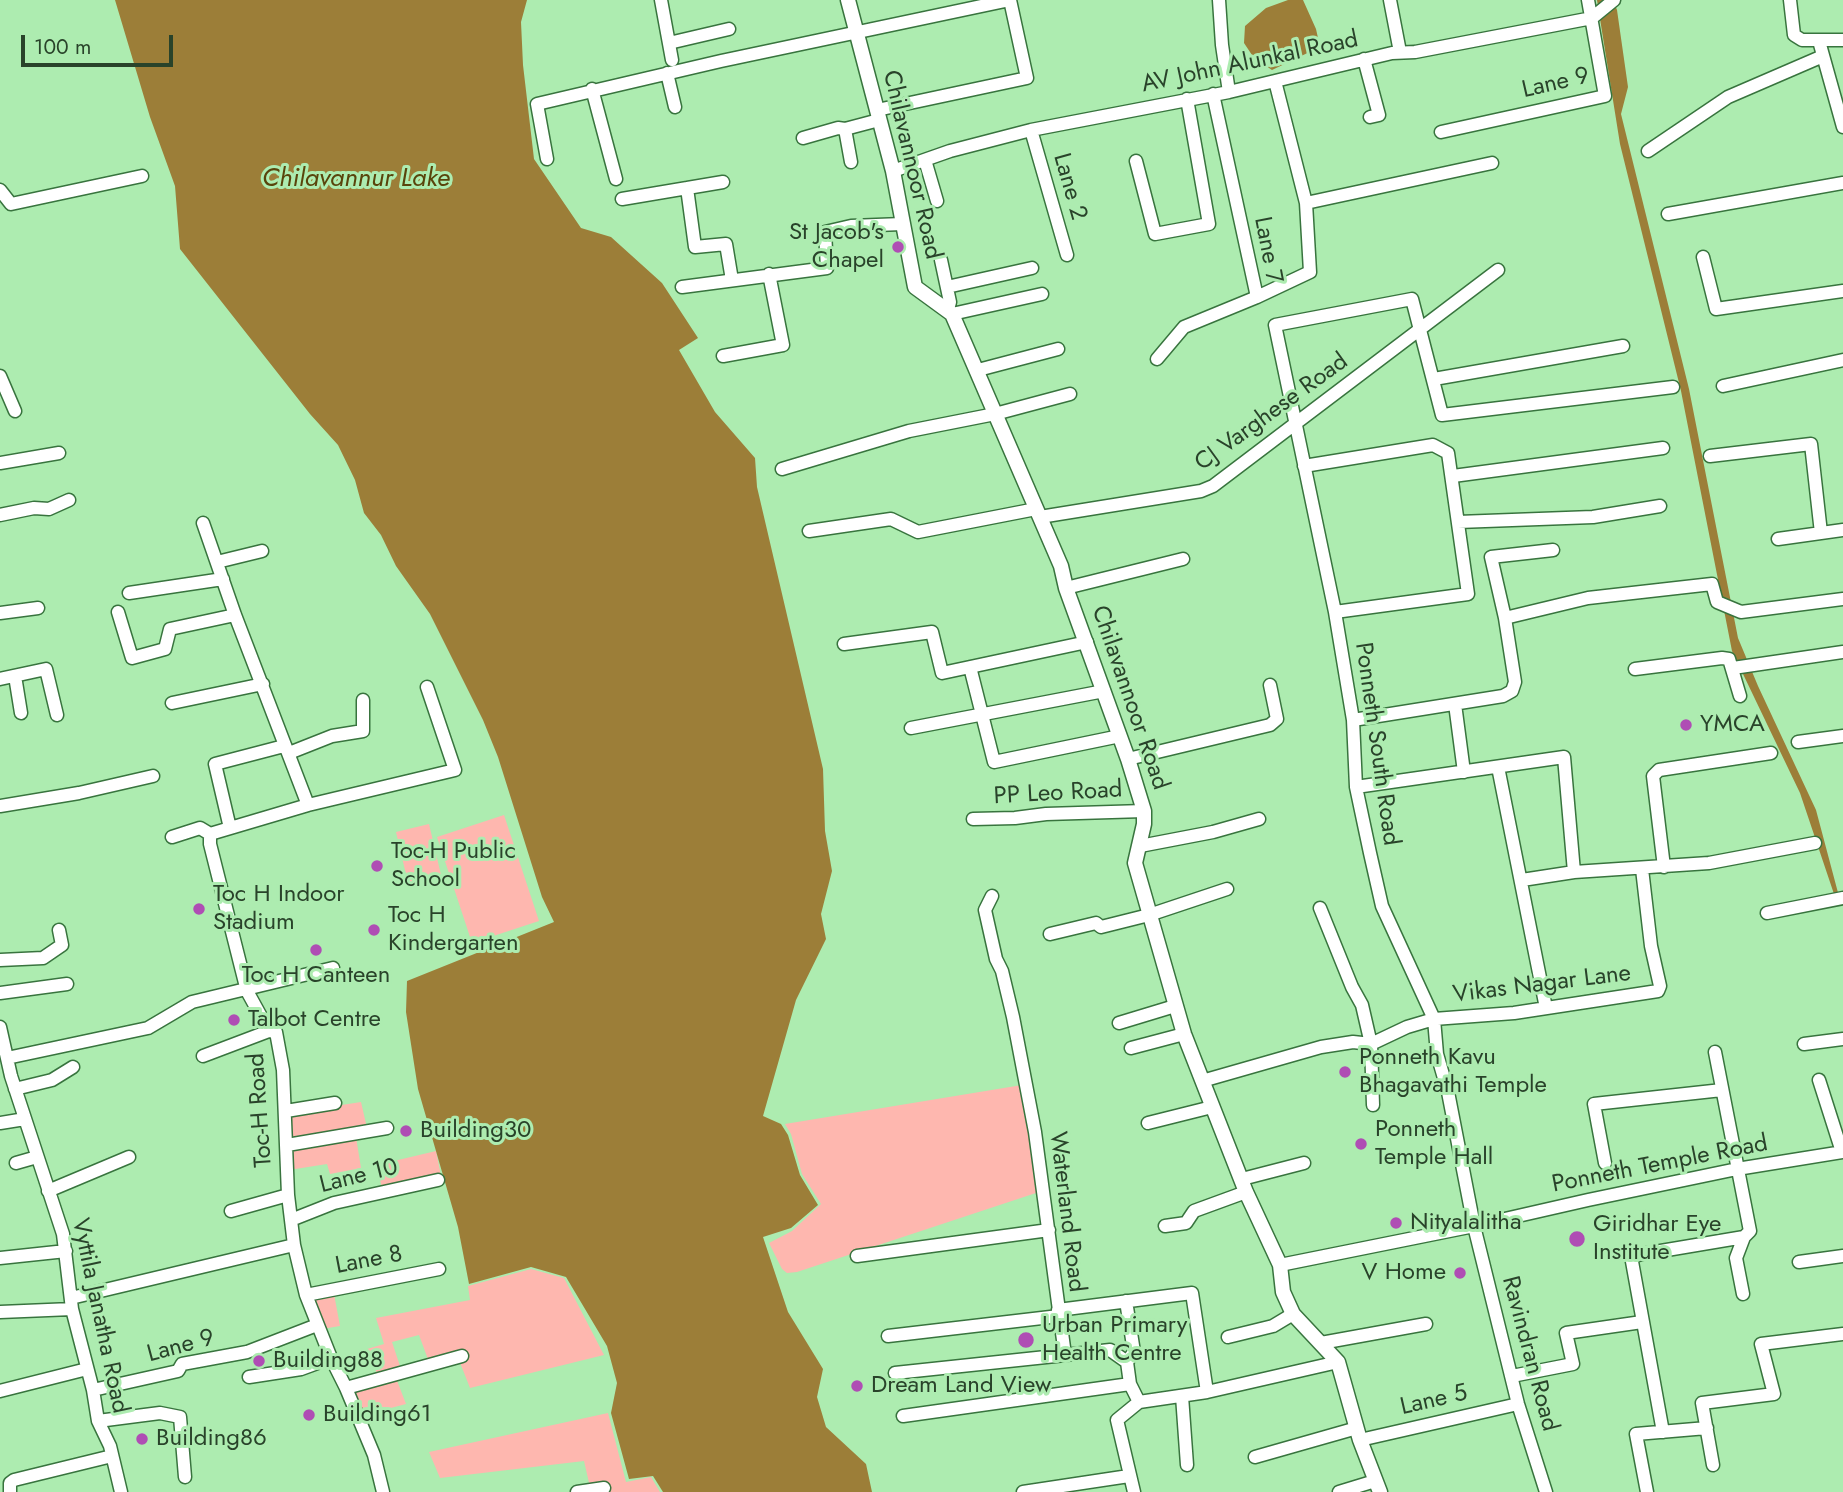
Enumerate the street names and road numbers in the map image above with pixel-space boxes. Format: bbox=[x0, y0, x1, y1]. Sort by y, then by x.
street label: AV John Alunkal Road bbox=[1139, 26, 1361, 100]
street label: Lane 9 bbox=[1519, 62, 1593, 106]
street label: Chilavannoor Road bbox=[875, 68, 947, 262]
street label: Lane 2 bbox=[1046, 150, 1092, 224]
street label: Lane 7 bbox=[1246, 214, 1288, 286]
street label: CJ Varghese Road bbox=[1190, 348, 1354, 478]
street label: Chilavannoor Road bbox=[1084, 602, 1174, 794]
street label: Ponneth South Road bbox=[1347, 641, 1405, 847]
street label: PP Leo Road bbox=[993, 776, 1123, 812]
street label: Vikas Nagar Lane bbox=[1451, 960, 1633, 1010]
street label: Toc-H Road bbox=[243, 1052, 279, 1168]
street label: Waterland Road bbox=[1042, 1130, 1090, 1294]
street label: Ponneth Temple Road bbox=[1550, 1130, 1770, 1200]
street label: Lane 10 bbox=[317, 1153, 401, 1201]
street label: Vyttila Janatha Road bbox=[64, 1216, 134, 1416]
street label: Lane 8 bbox=[333, 1240, 405, 1282]
street label: Ravindran Road bbox=[1494, 1273, 1564, 1435]
street label: Lane 9 bbox=[144, 1324, 218, 1370]
street label: Lane 5 bbox=[1398, 1379, 1470, 1423]

